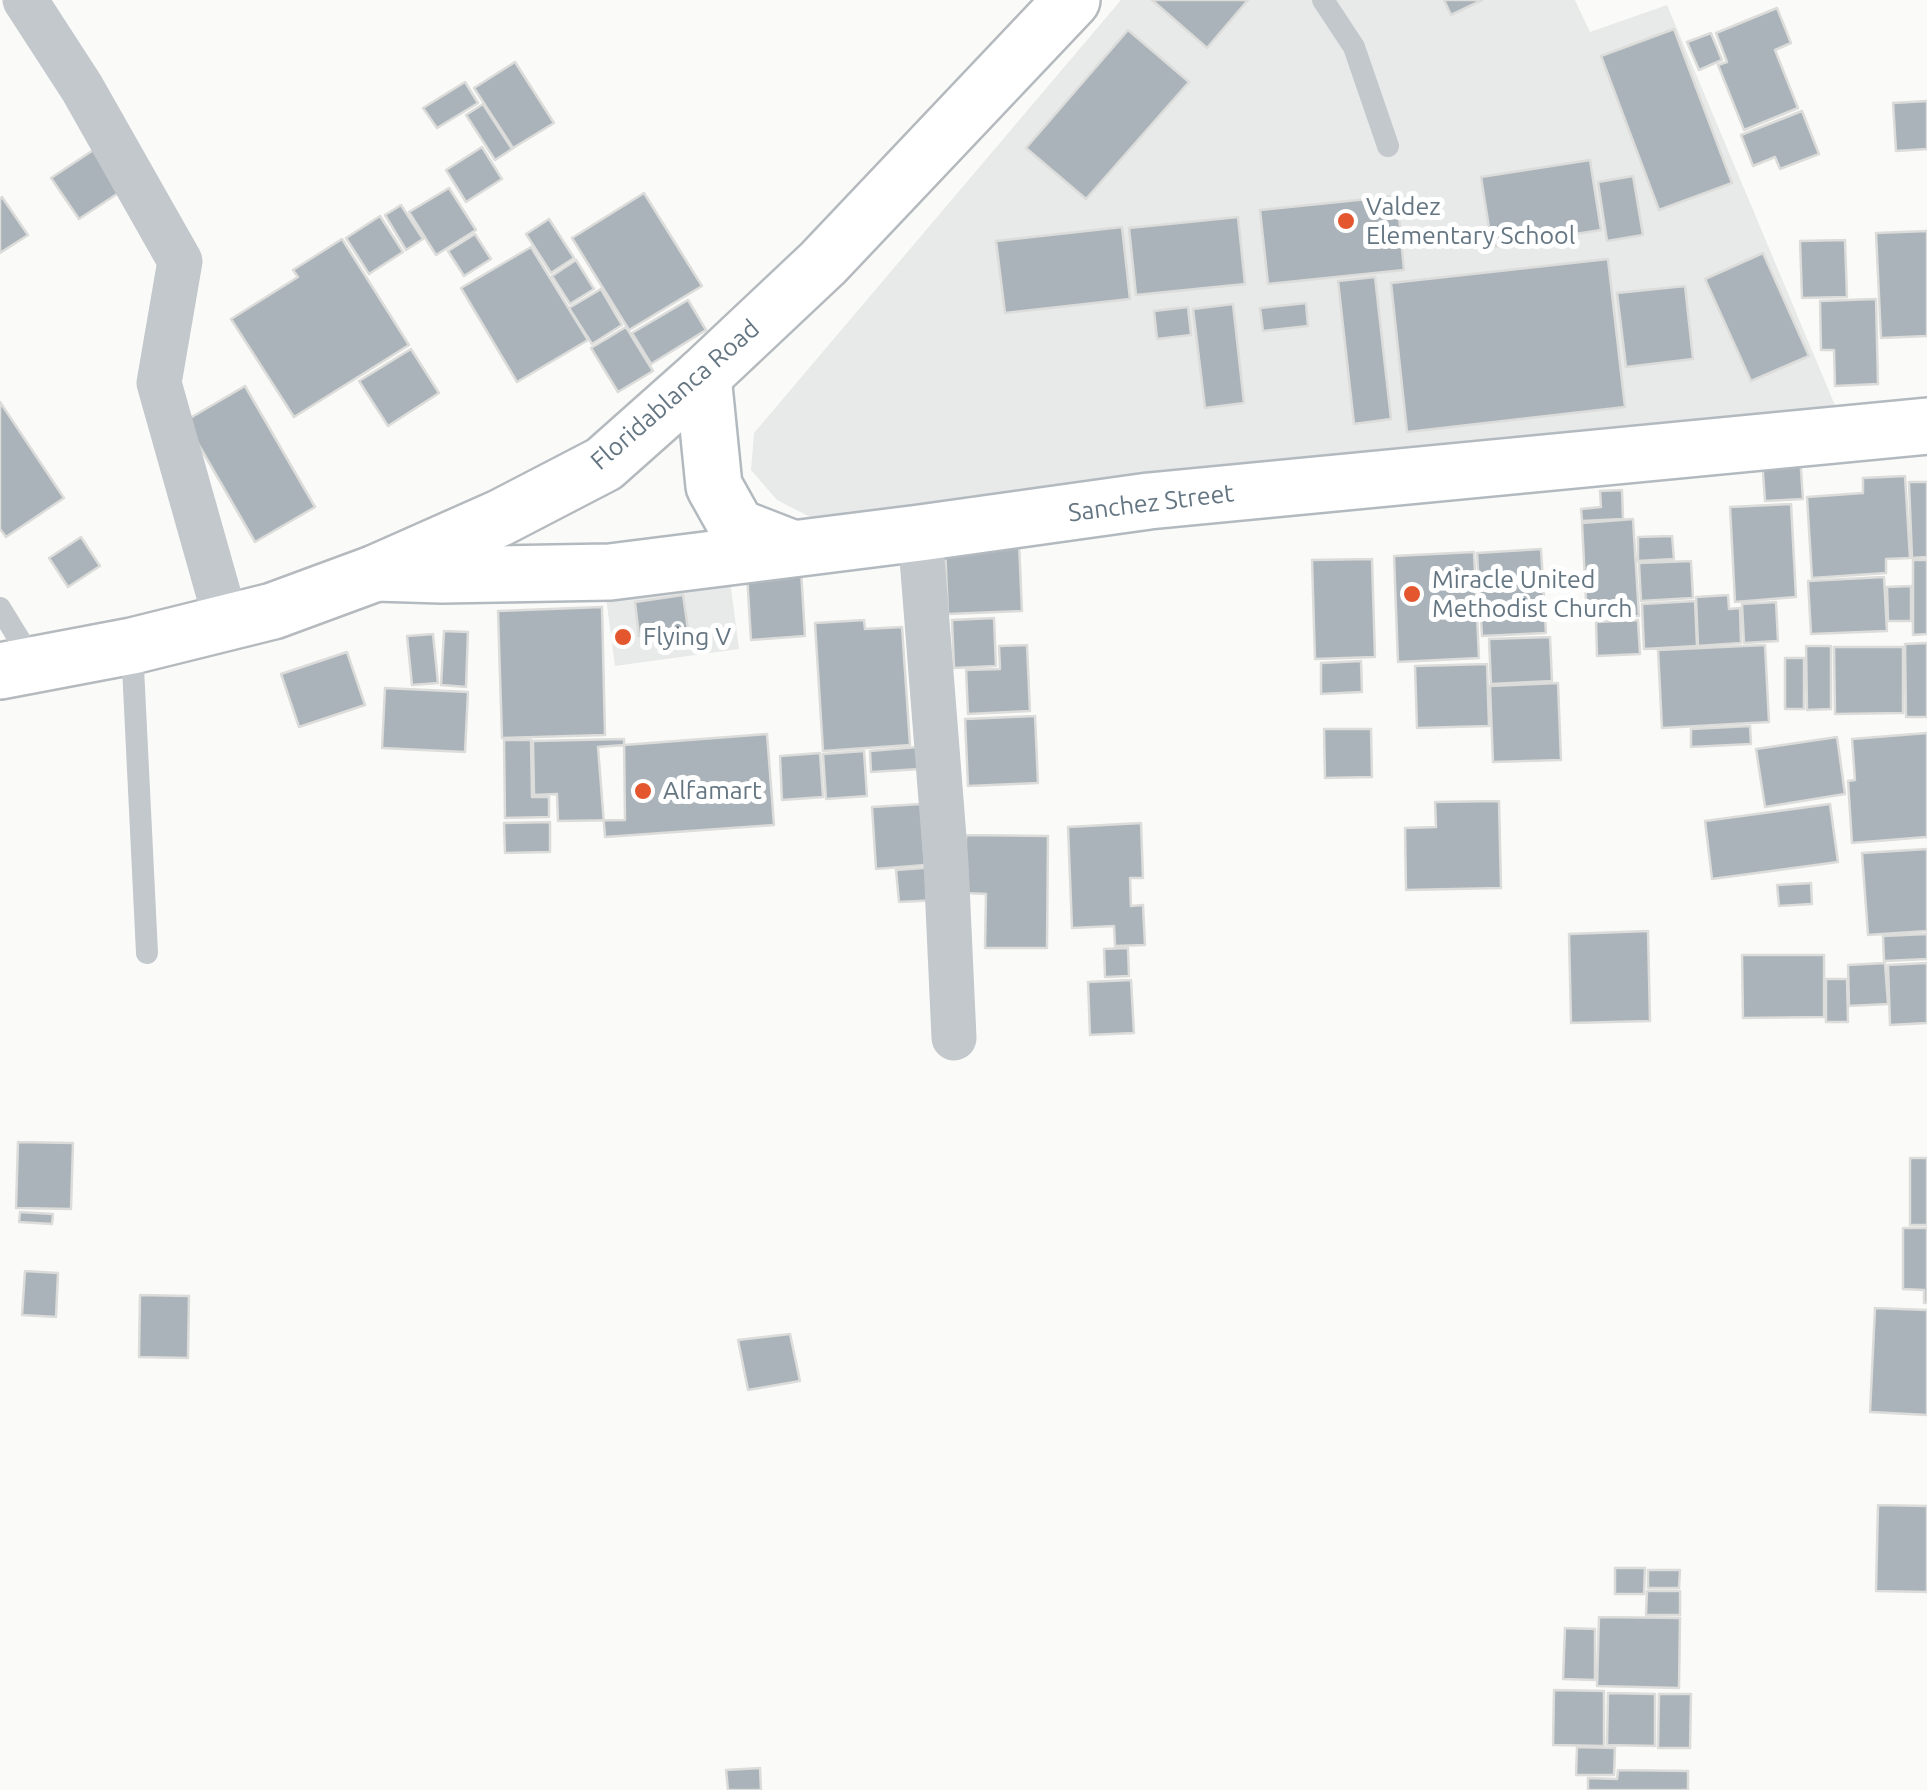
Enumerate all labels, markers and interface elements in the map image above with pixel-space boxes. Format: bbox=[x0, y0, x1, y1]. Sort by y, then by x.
place label: Valdez Elementary School bbox=[1366, 192, 1575, 251]
marker: Valdez Elementary School bbox=[1335, 210, 1357, 232]
street label: Floridablanca Road bbox=[585, 314, 765, 476]
street label: Sanchez Street bbox=[1066, 478, 1236, 528]
place label: Miracle United Methodist Church bbox=[1432, 565, 1633, 624]
marker: Miracle United Methodist Church bbox=[1401, 583, 1423, 605]
place label: Flying V bbox=[643, 622, 731, 652]
marker: Flying V bbox=[612, 626, 634, 648]
place label: Alfamart bbox=[663, 776, 762, 806]
marker: Alfamart bbox=[632, 780, 654, 802]

